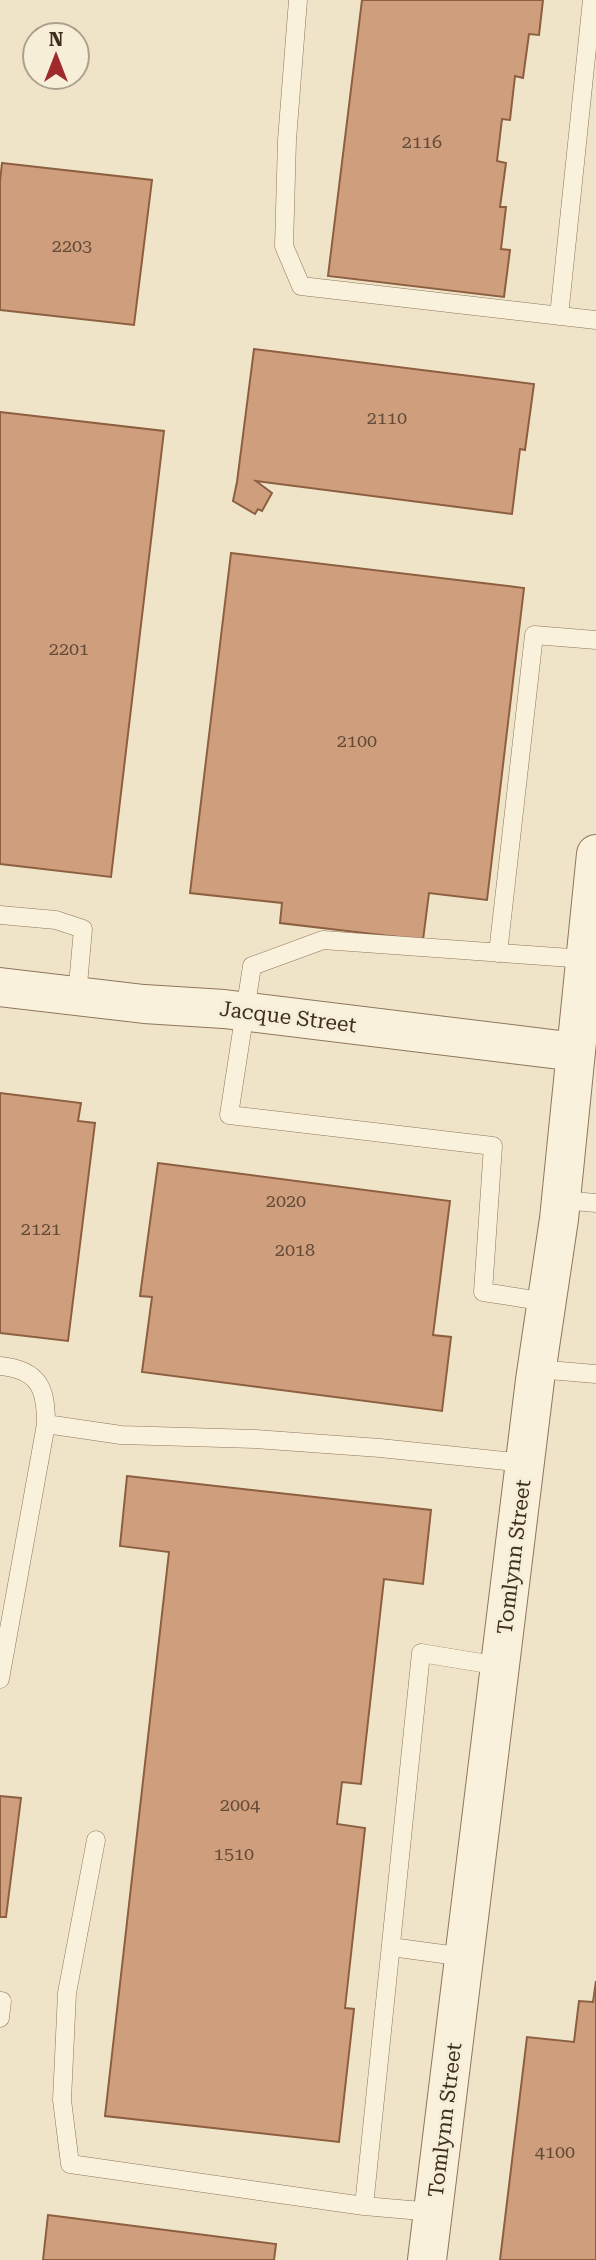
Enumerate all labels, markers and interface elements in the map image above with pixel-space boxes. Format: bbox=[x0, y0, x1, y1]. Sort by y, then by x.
north arrow bbox=[21, 21, 91, 91]
text: N bbox=[49, 28, 64, 51]
house number: 2116 bbox=[402, 131, 442, 152]
house number: 2203 bbox=[52, 235, 92, 256]
house number: 2110 bbox=[367, 407, 407, 428]
house number: 2201 bbox=[49, 638, 89, 659]
house number: 2100 bbox=[337, 730, 377, 751]
street label: Jacque Street bbox=[218, 997, 358, 1037]
house number: 2020 bbox=[266, 1190, 306, 1211]
house number: 2121 bbox=[21, 1218, 61, 1239]
house number: 2018 bbox=[275, 1239, 315, 1260]
street label: Tomlynn Street bbox=[493, 1478, 535, 1636]
house number: 2004 bbox=[220, 1794, 260, 1815]
house number: 1510 bbox=[214, 1843, 254, 1864]
street label: Tomlynn Street bbox=[424, 2041, 466, 2199]
house number: 4100 bbox=[535, 2141, 575, 2162]

